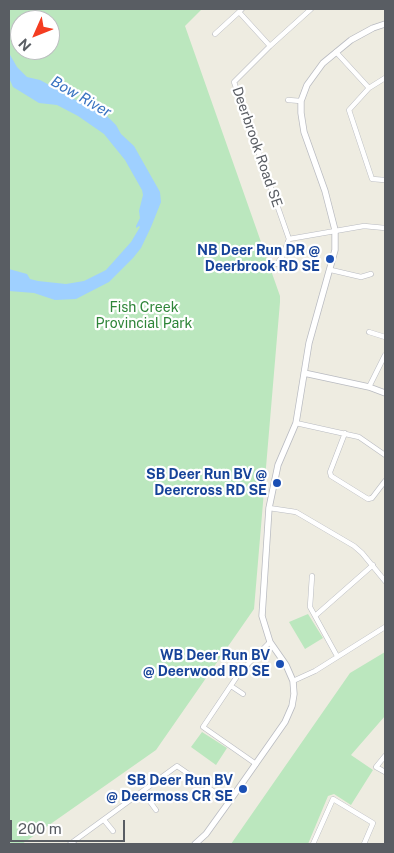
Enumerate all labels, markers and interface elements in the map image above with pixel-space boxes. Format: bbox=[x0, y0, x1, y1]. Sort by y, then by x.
north arrow bbox=[10, 10, 60, 60]
text: N bbox=[15, 35, 34, 54]
water label: Bow River bbox=[48, 73, 114, 121]
street label: Deerbrook Road SE bbox=[228, 84, 286, 210]
place label: NB Deer Run DR @ Deerbrook RD SE bbox=[197, 243, 320, 276]
marker: NB Deer Run DR @ Deerbrook RD SE bbox=[324, 253, 336, 265]
park label: Fish Creek Provincial Park bbox=[96, 300, 192, 332]
place label: SB Deer Run BV @ Deercross RD SE bbox=[146, 467, 267, 500]
marker: SB Deer Run BV @ Deercross RD SE bbox=[271, 477, 283, 489]
place label: WB Deer Run BV @ Deerwood RD SE bbox=[143, 648, 270, 680]
marker: WB Deer Run BV @ Deerwood RD SE bbox=[274, 658, 286, 670]
place label: SB Deer Run BV @ Deermoss CR SE bbox=[106, 773, 233, 806]
marker: SB Deer Run BV @ Deermoss CR SE bbox=[237, 783, 249, 795]
scale bar bbox=[12, 810, 128, 842]
text: 200 m bbox=[18, 820, 62, 837]

